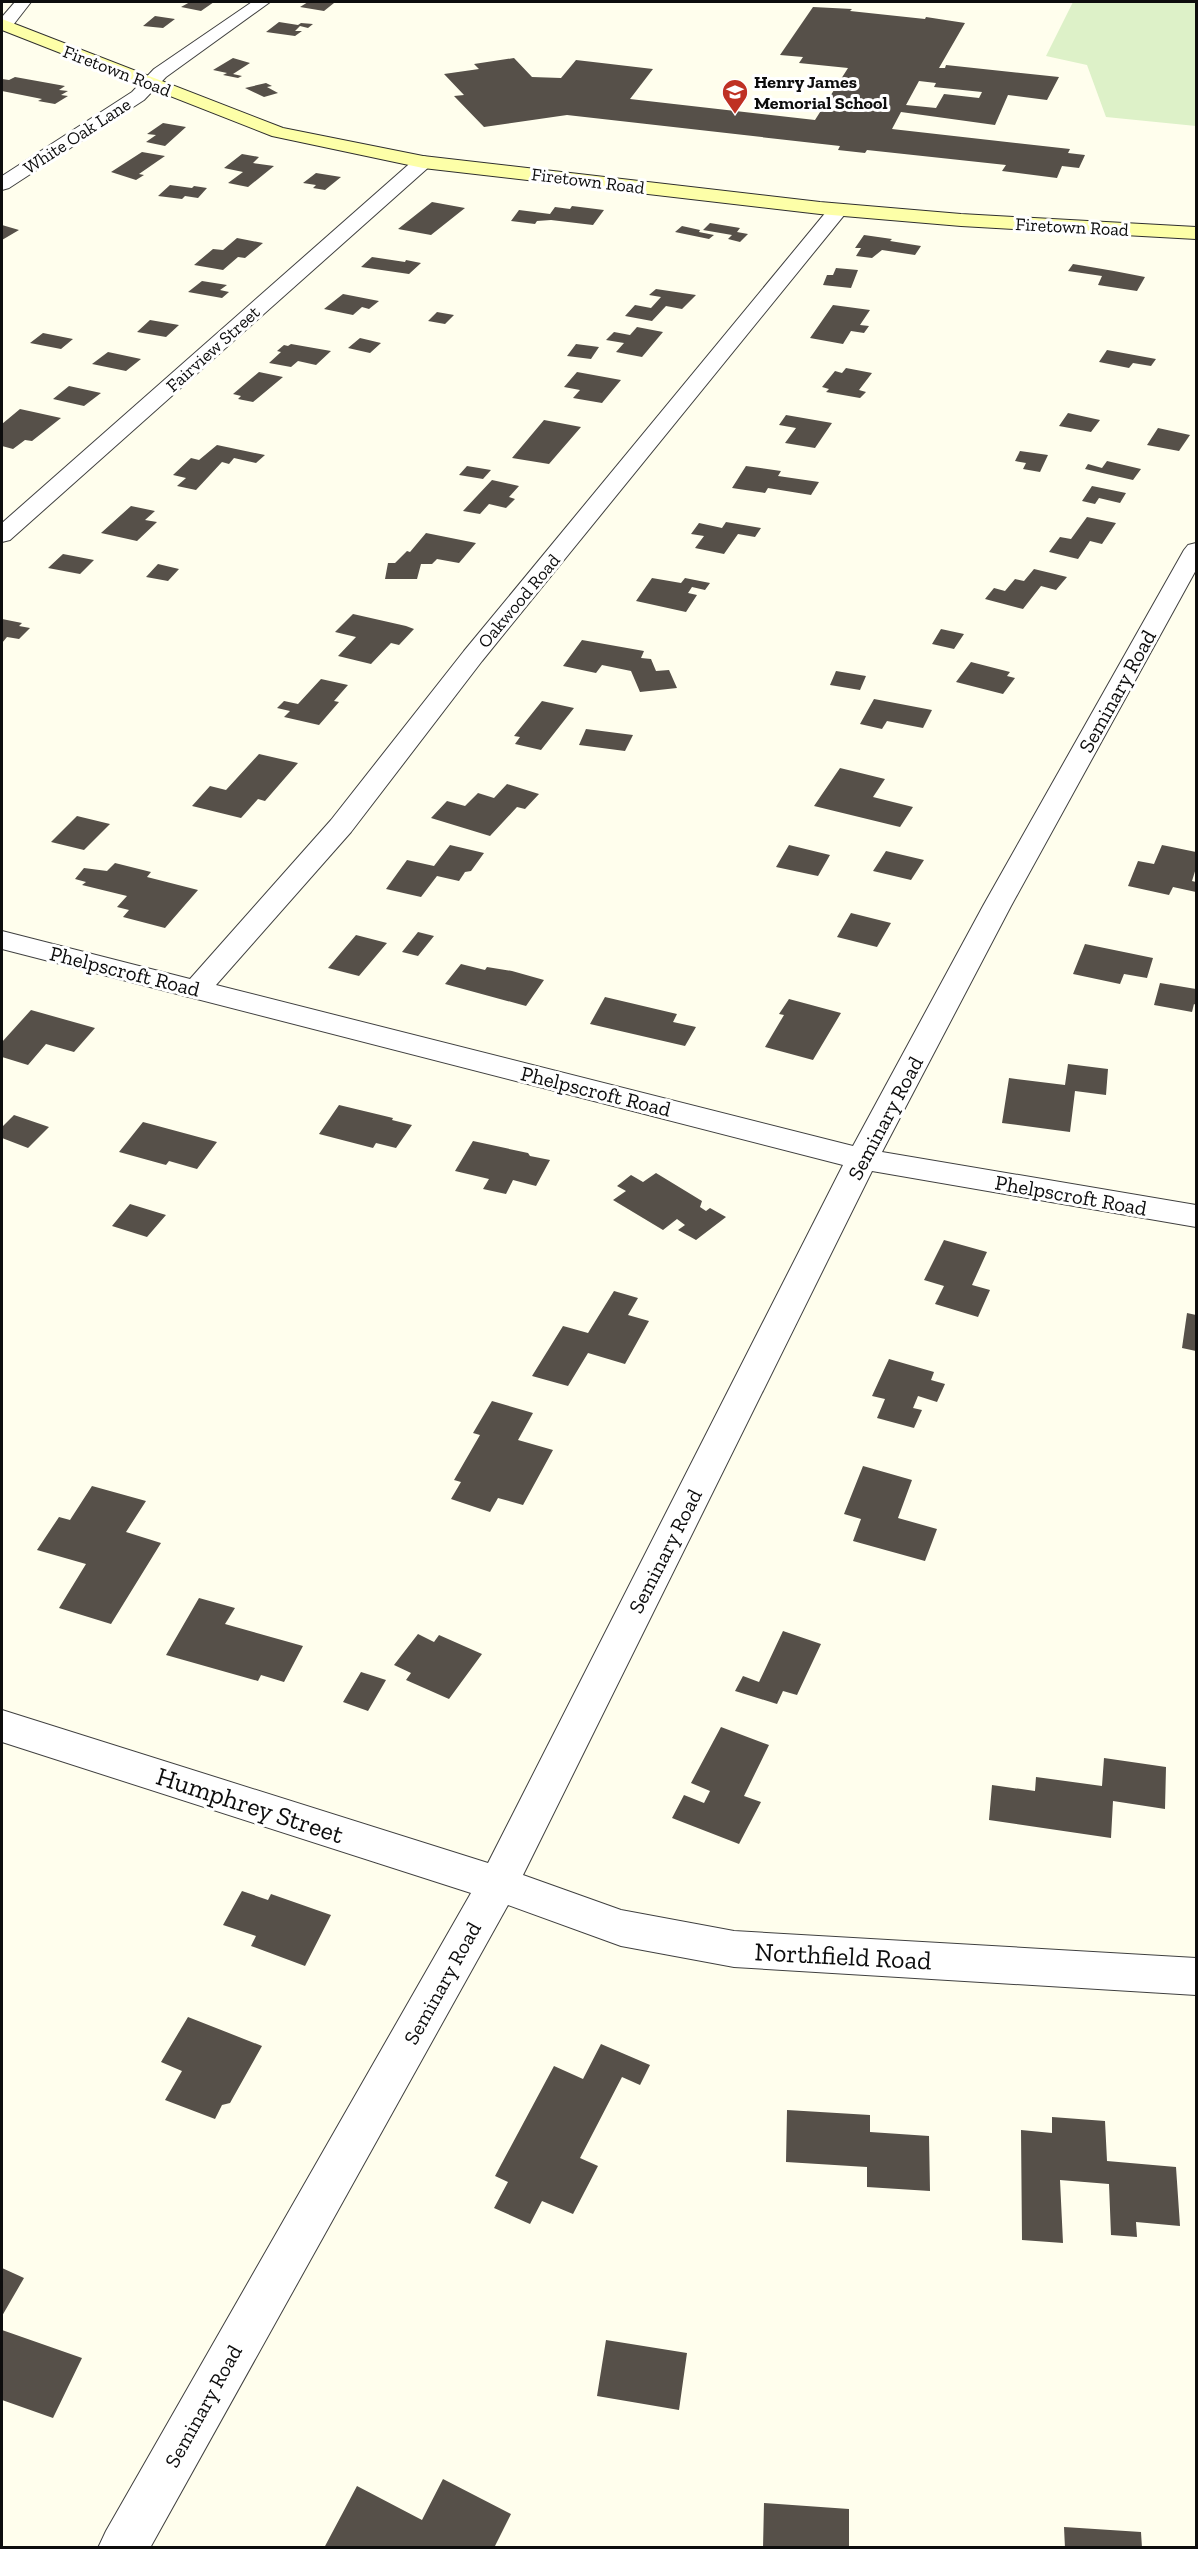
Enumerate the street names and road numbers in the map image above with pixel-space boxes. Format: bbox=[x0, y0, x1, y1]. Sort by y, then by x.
street label: Firetown Road bbox=[60, 40, 174, 102]
street label: White Oak Lane bbox=[19, 93, 135, 179]
street label: Firetown Road bbox=[530, 163, 646, 199]
street label: Firetown Road bbox=[1015, 213, 1129, 241]
street label: Fairview Street bbox=[162, 301, 265, 397]
street label: Oakwood Road bbox=[473, 549, 565, 652]
street label: Seminary Road bbox=[1073, 625, 1161, 757]
street label: Phelpscroft Road bbox=[47, 940, 203, 1002]
street label: Seminary Road bbox=[842, 1052, 928, 1184]
street label: Phelpscroft Road bbox=[518, 1060, 674, 1122]
street label: Phelpscroft Road bbox=[993, 1169, 1149, 1221]
street label: Seminary Road bbox=[623, 1484, 707, 1617]
street label: Humphrey Street bbox=[152, 1760, 348, 1850]
street label: Seminary Road bbox=[398, 1917, 486, 2049]
street label: Northfield Road bbox=[754, 1935, 932, 1977]
street label: Seminary Road bbox=[159, 2340, 247, 2472]

